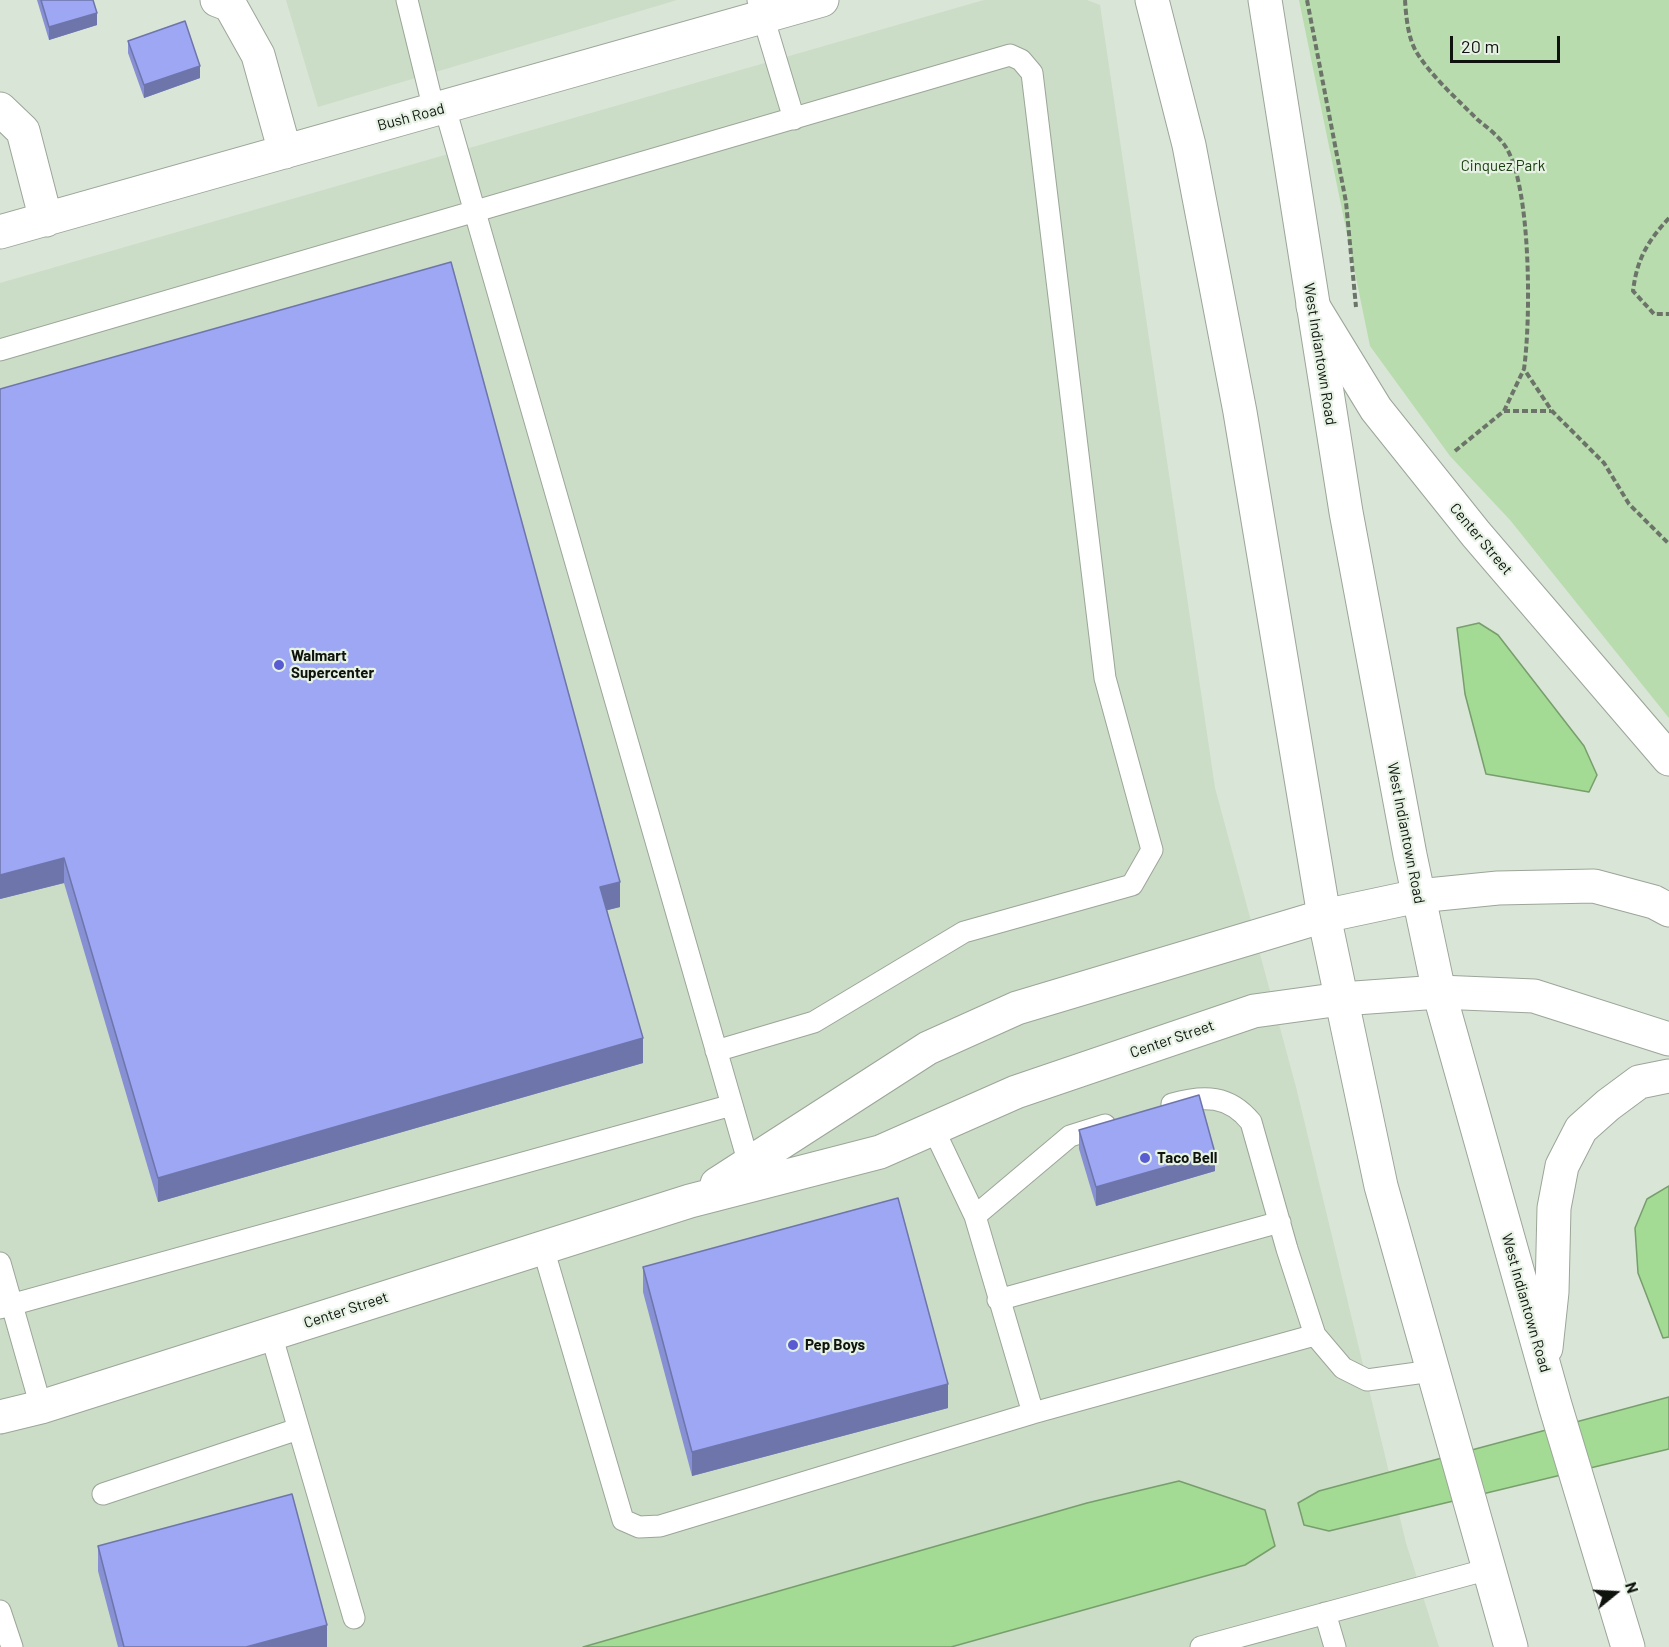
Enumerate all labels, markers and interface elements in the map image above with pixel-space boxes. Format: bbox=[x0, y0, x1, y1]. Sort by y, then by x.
scale bar bbox=[1453, 24, 1562, 62]
text: 20 m bbox=[1461, 35, 1499, 57]
street label: Bush Road bbox=[375, 99, 447, 135]
park label: Cinquez Park bbox=[1461, 157, 1545, 175]
street label: West Indiantown Road bbox=[1300, 282, 1340, 426]
street label: Center Street bbox=[1446, 500, 1516, 578]
place label: Walmart Supercenter bbox=[291, 647, 374, 682]
marker: Walmart Supercenter bbox=[272, 658, 286, 672]
street label: West Indiantown Road bbox=[1383, 761, 1429, 905]
street label: Center Street bbox=[1128, 1016, 1216, 1062]
place label: Taco Bell bbox=[1157, 1149, 1217, 1167]
marker: Taco Bell bbox=[1138, 1151, 1152, 1165]
street label: West Indiantown Road bbox=[1498, 1231, 1554, 1375]
street label: Center Street bbox=[301, 1288, 391, 1332]
place label: Pep Boys bbox=[805, 1336, 865, 1354]
marker: Pep Boys bbox=[786, 1338, 800, 1352]
north arrow bbox=[1585, 1563, 1645, 1623]
text: N bbox=[1622, 1579, 1643, 1595]

